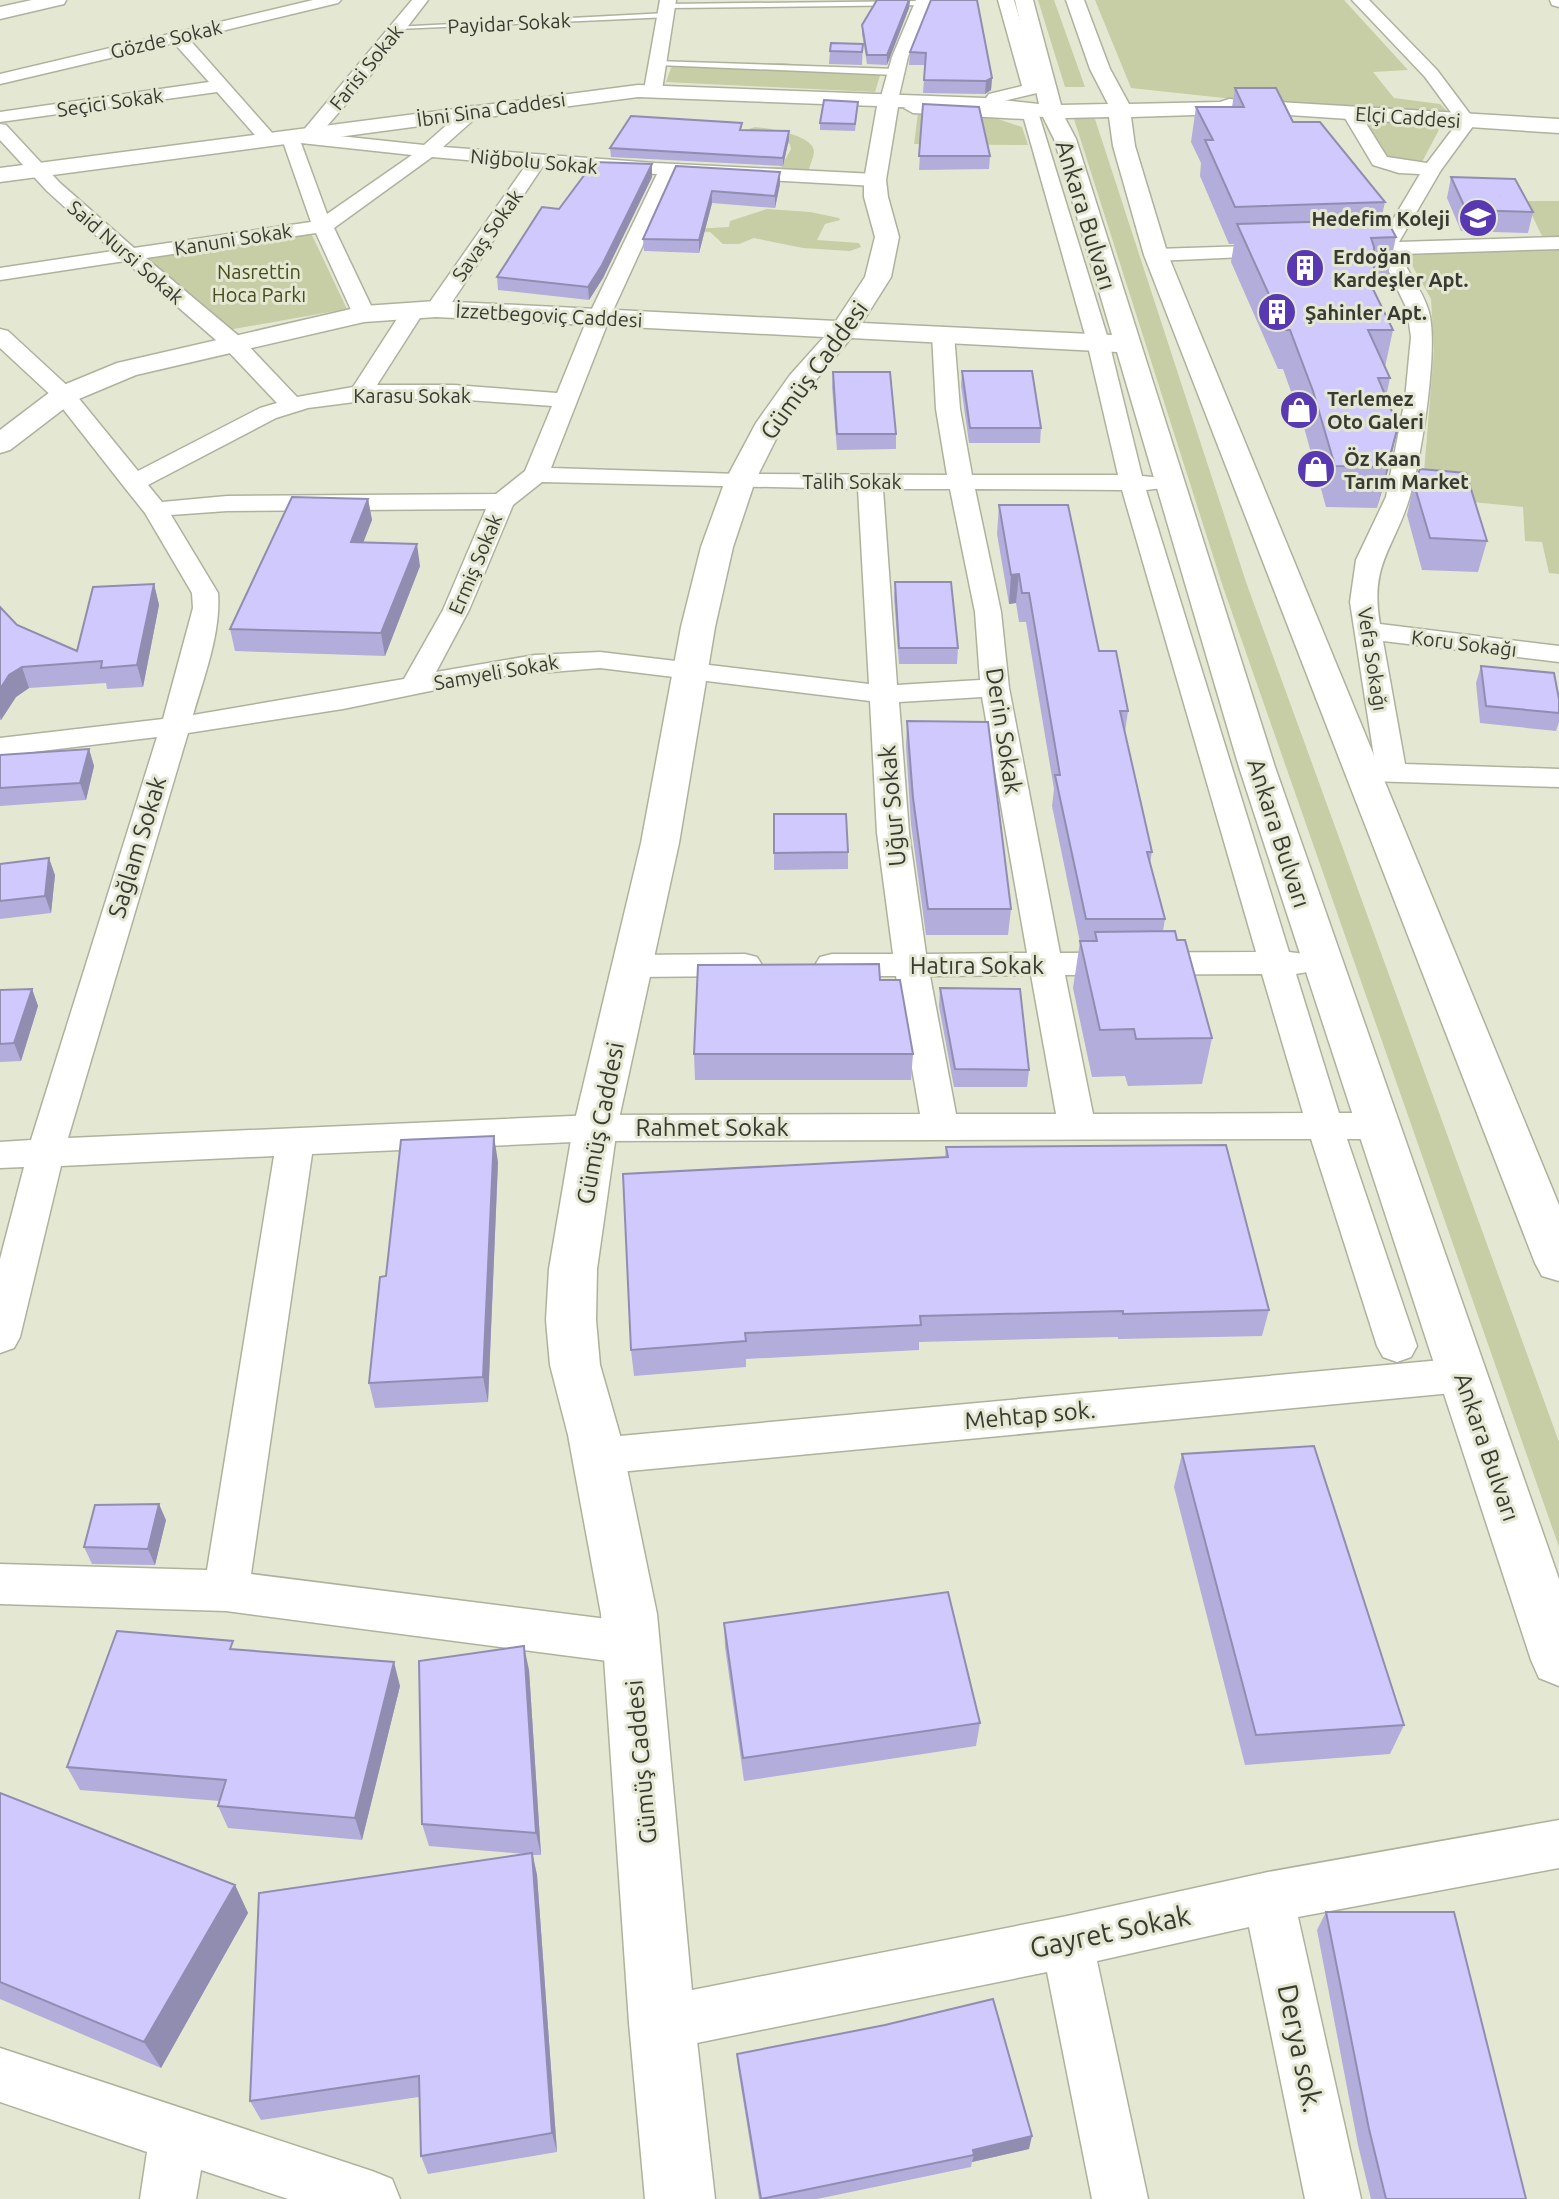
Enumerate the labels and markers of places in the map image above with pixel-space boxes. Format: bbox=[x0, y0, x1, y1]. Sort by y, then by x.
school or university icon: Hedefim Koleji bbox=[1457, 197, 1499, 239]
place label: Hedefim Koleji bbox=[1311, 207, 1450, 230]
place label: Erdoğan Kardeşler Apt. bbox=[1333, 245, 1469, 291]
building icon: Erdoğan Kardeşler Apt. bbox=[1284, 247, 1326, 289]
building icon: Şahinler Apt. bbox=[1256, 291, 1298, 333]
place label: Şahinler Apt. bbox=[1305, 301, 1427, 324]
place label: Terlemez Oto Galeri bbox=[1327, 387, 1424, 433]
shop icon: Terlemez Oto Galeri bbox=[1278, 389, 1320, 431]
place label: Öz Kaan Tarım Market bbox=[1344, 447, 1469, 493]
shop icon: Öz Kaan Tarım Market bbox=[1295, 448, 1337, 490]

